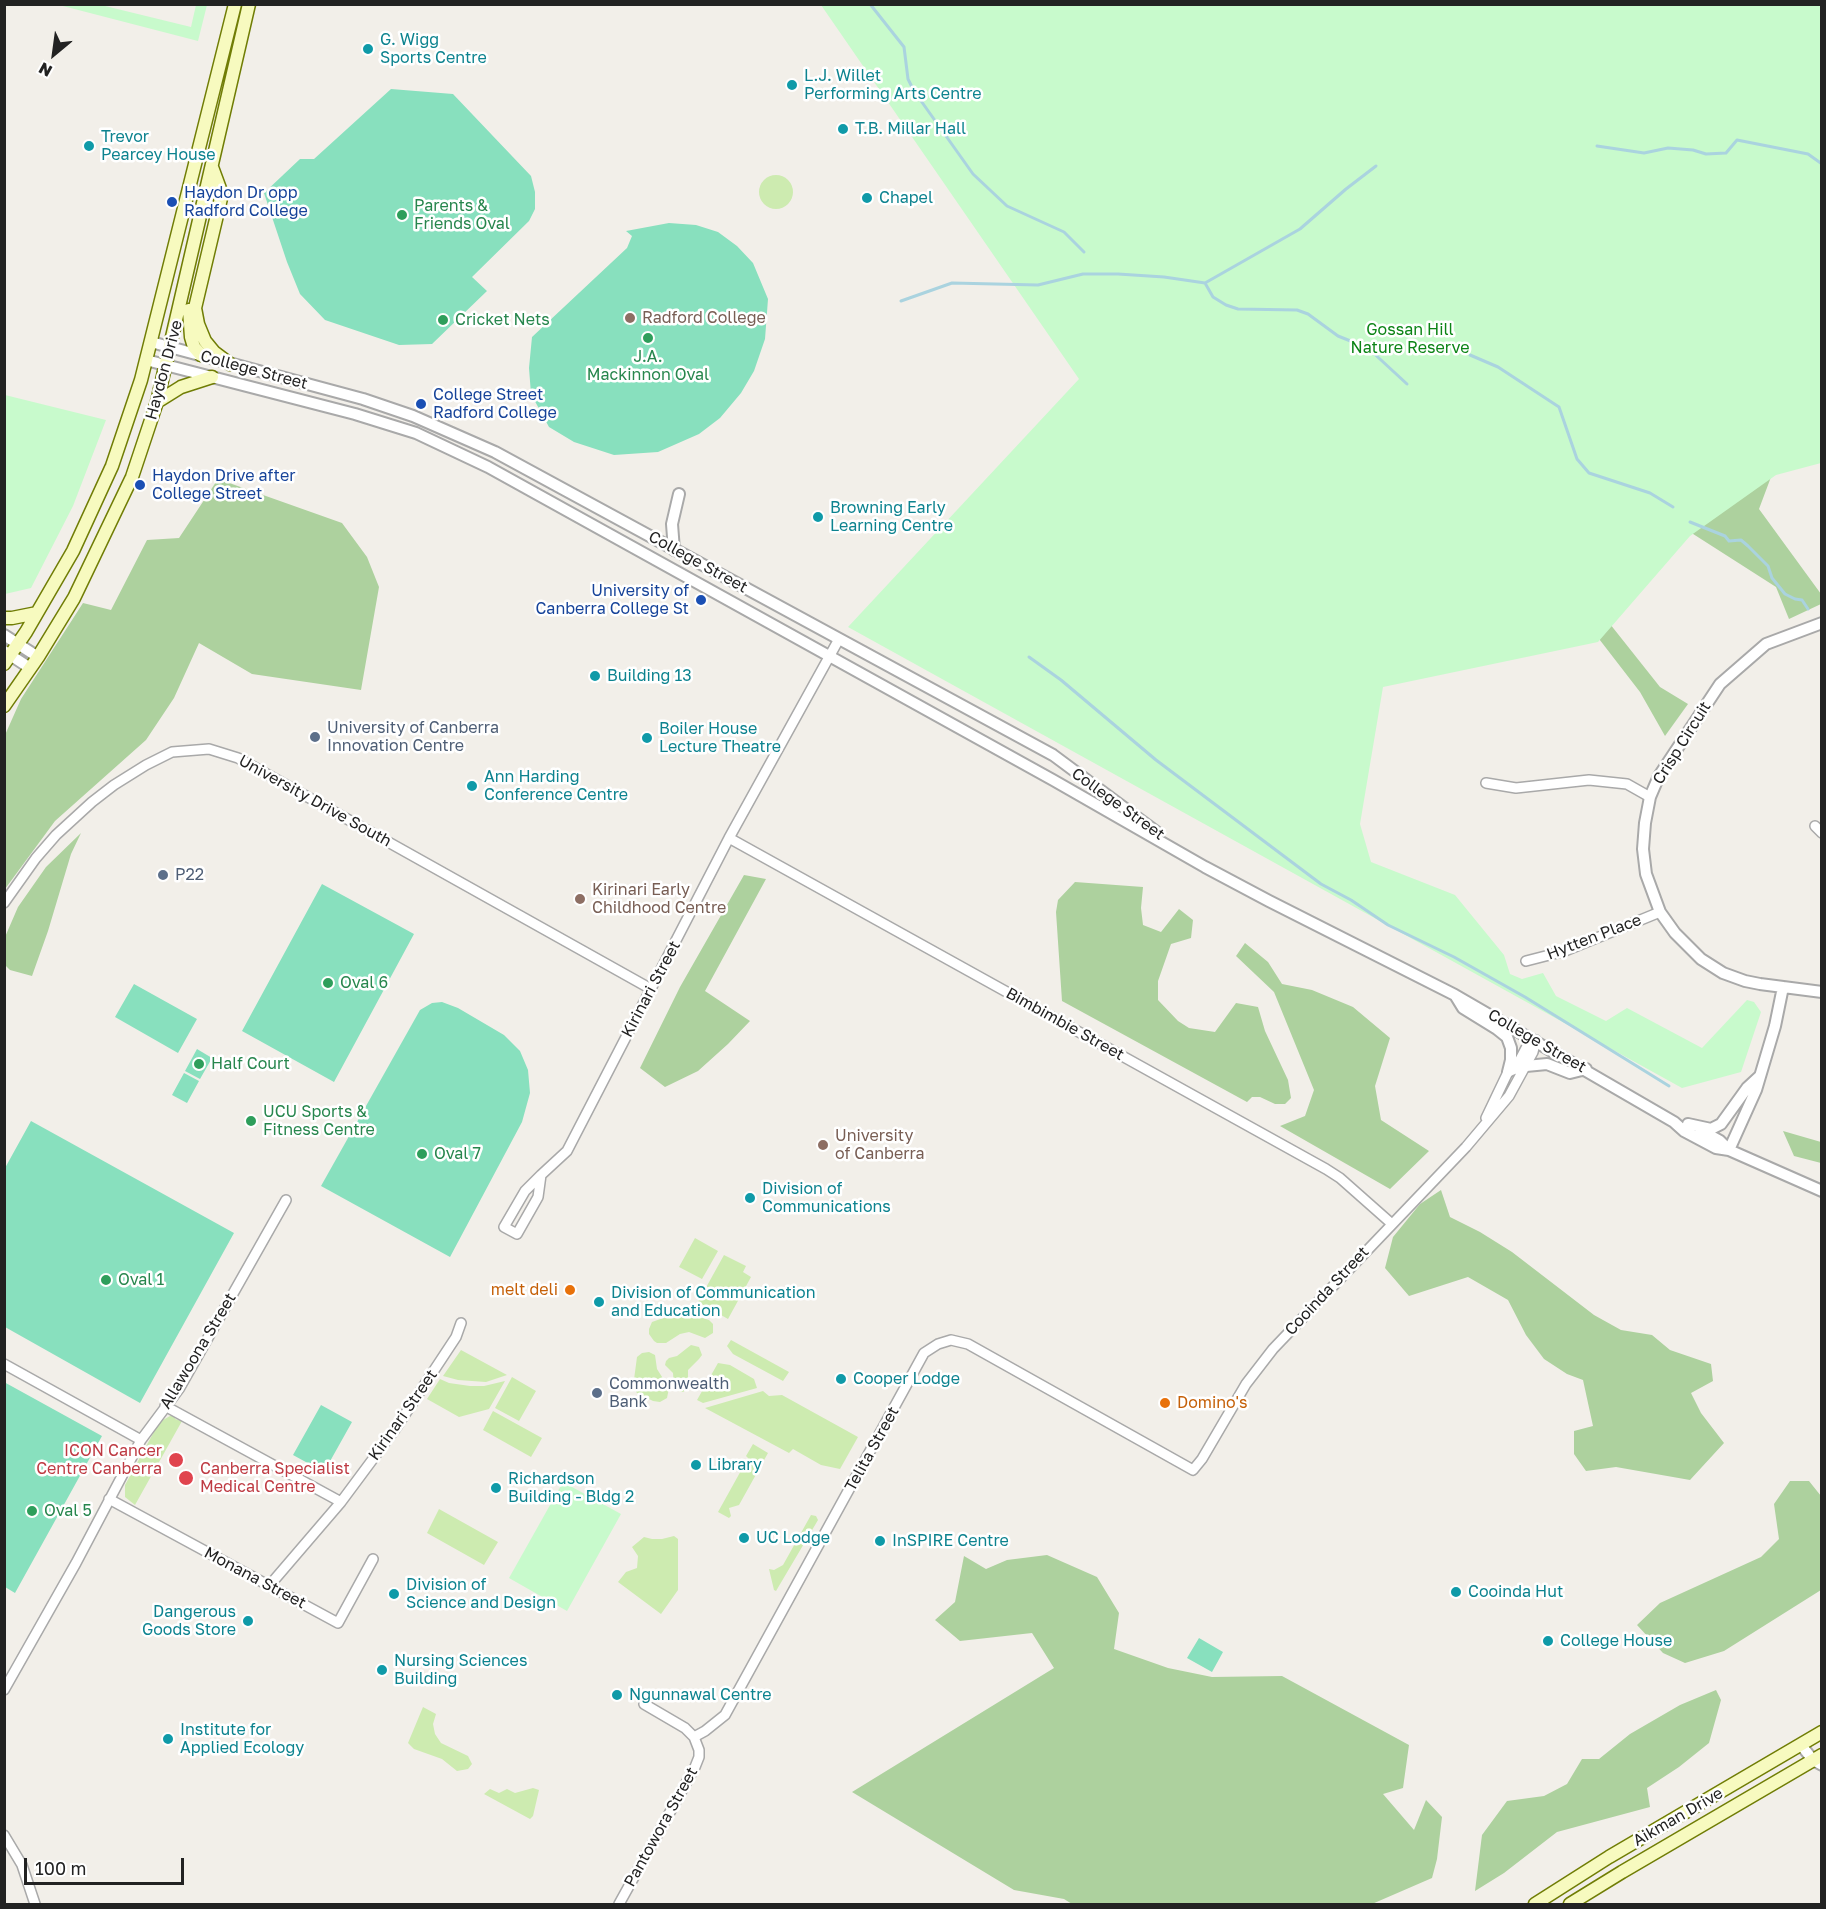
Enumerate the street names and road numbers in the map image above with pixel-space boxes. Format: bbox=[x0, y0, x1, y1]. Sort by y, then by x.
street label: Haydon Drive bbox=[141, 318, 187, 422]
street label: College Street bbox=[198, 346, 310, 394]
street label: College Street bbox=[645, 527, 751, 597]
street label: Crisp Circuit bbox=[1649, 698, 1715, 788]
street label: University Drive South bbox=[235, 751, 395, 851]
street label: College Street bbox=[1068, 764, 1168, 844]
street label: Hytten Place bbox=[1544, 910, 1644, 964]
street label: Kirinari Street bbox=[617, 937, 685, 1041]
street label: Bimbimbie Street bbox=[1003, 984, 1127, 1064]
street label: College Street bbox=[1484, 1005, 1590, 1077]
street label: Cooinda Street bbox=[1281, 1243, 1373, 1339]
street label: Allawoona Street bbox=[156, 1290, 240, 1412]
street label: Kirinari Street bbox=[365, 1366, 441, 1464]
street label: Telita Street bbox=[841, 1403, 903, 1495]
street label: Monana Street bbox=[201, 1543, 309, 1613]
street label: Pantowora Street bbox=[620, 1764, 702, 1890]
street label: Aikman Drive bbox=[1630, 1784, 1726, 1850]

